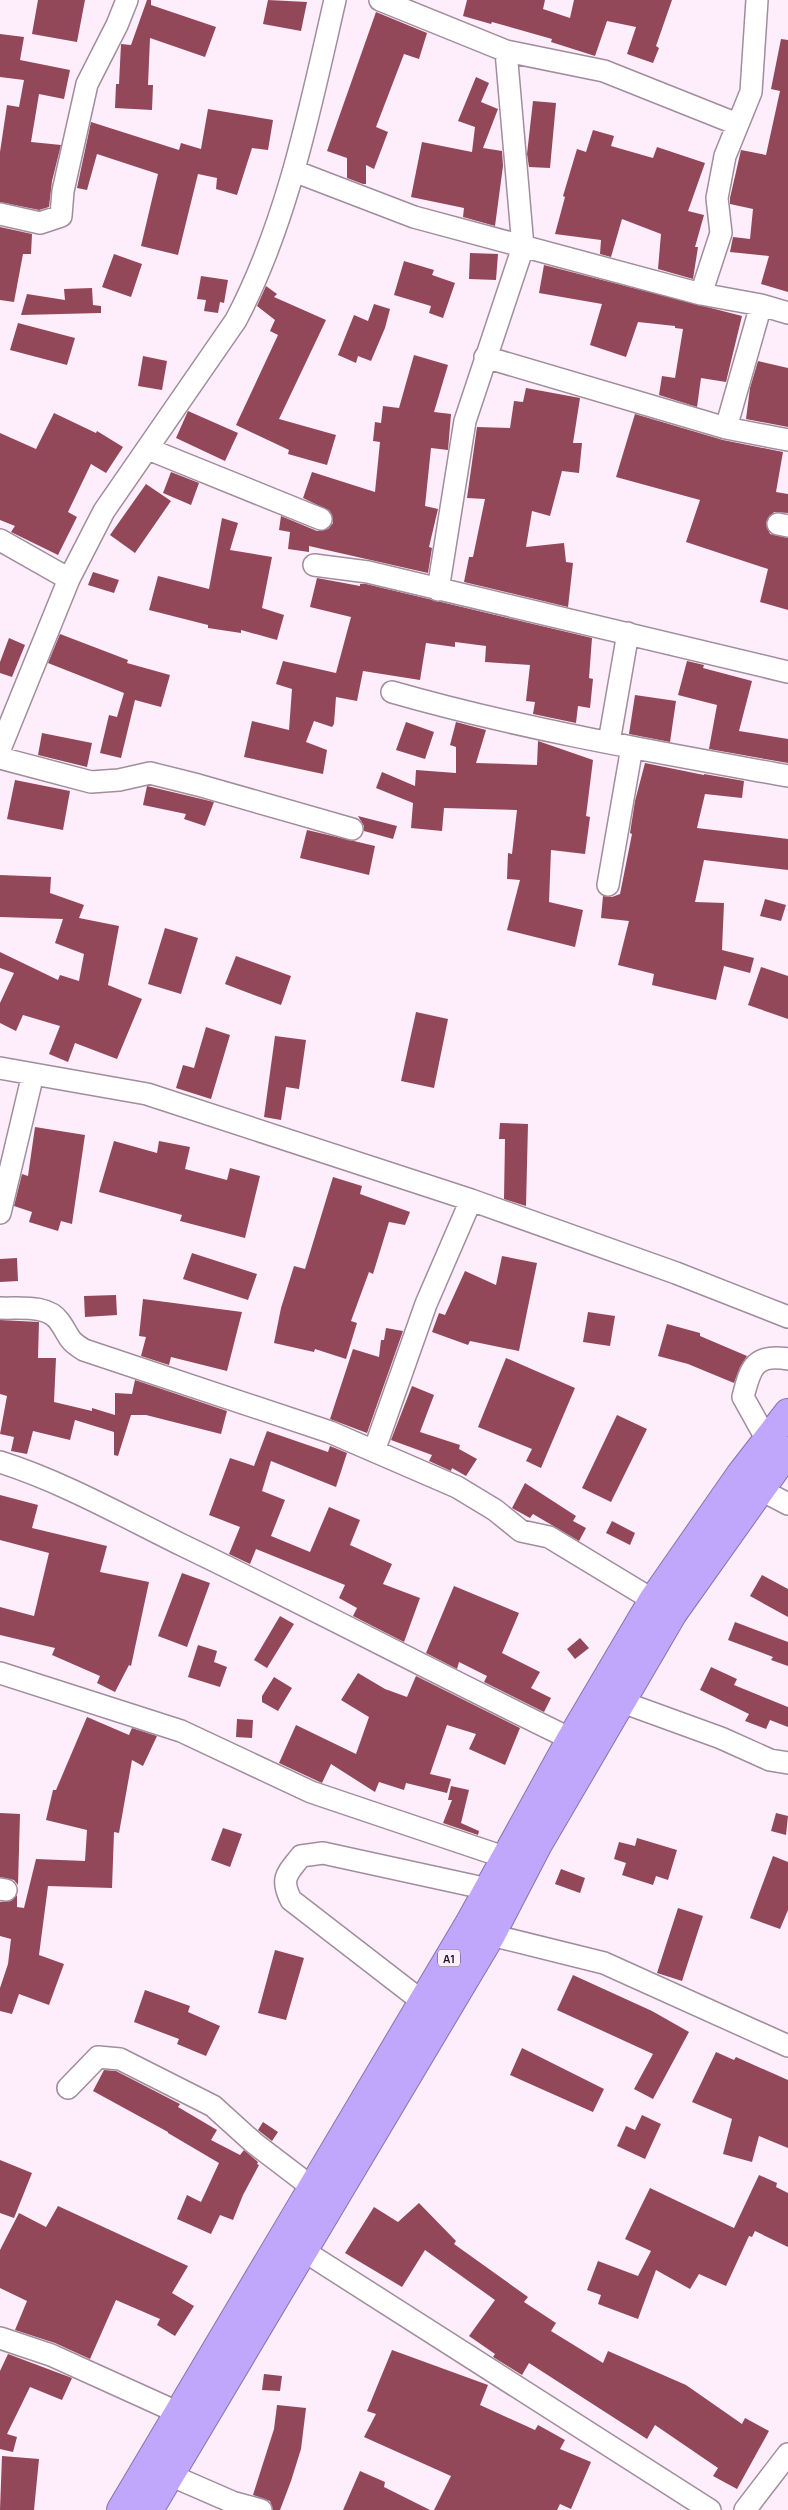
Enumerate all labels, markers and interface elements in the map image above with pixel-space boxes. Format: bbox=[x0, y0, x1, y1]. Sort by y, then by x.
road number: A1 bbox=[438, 1950, 460, 1966]

